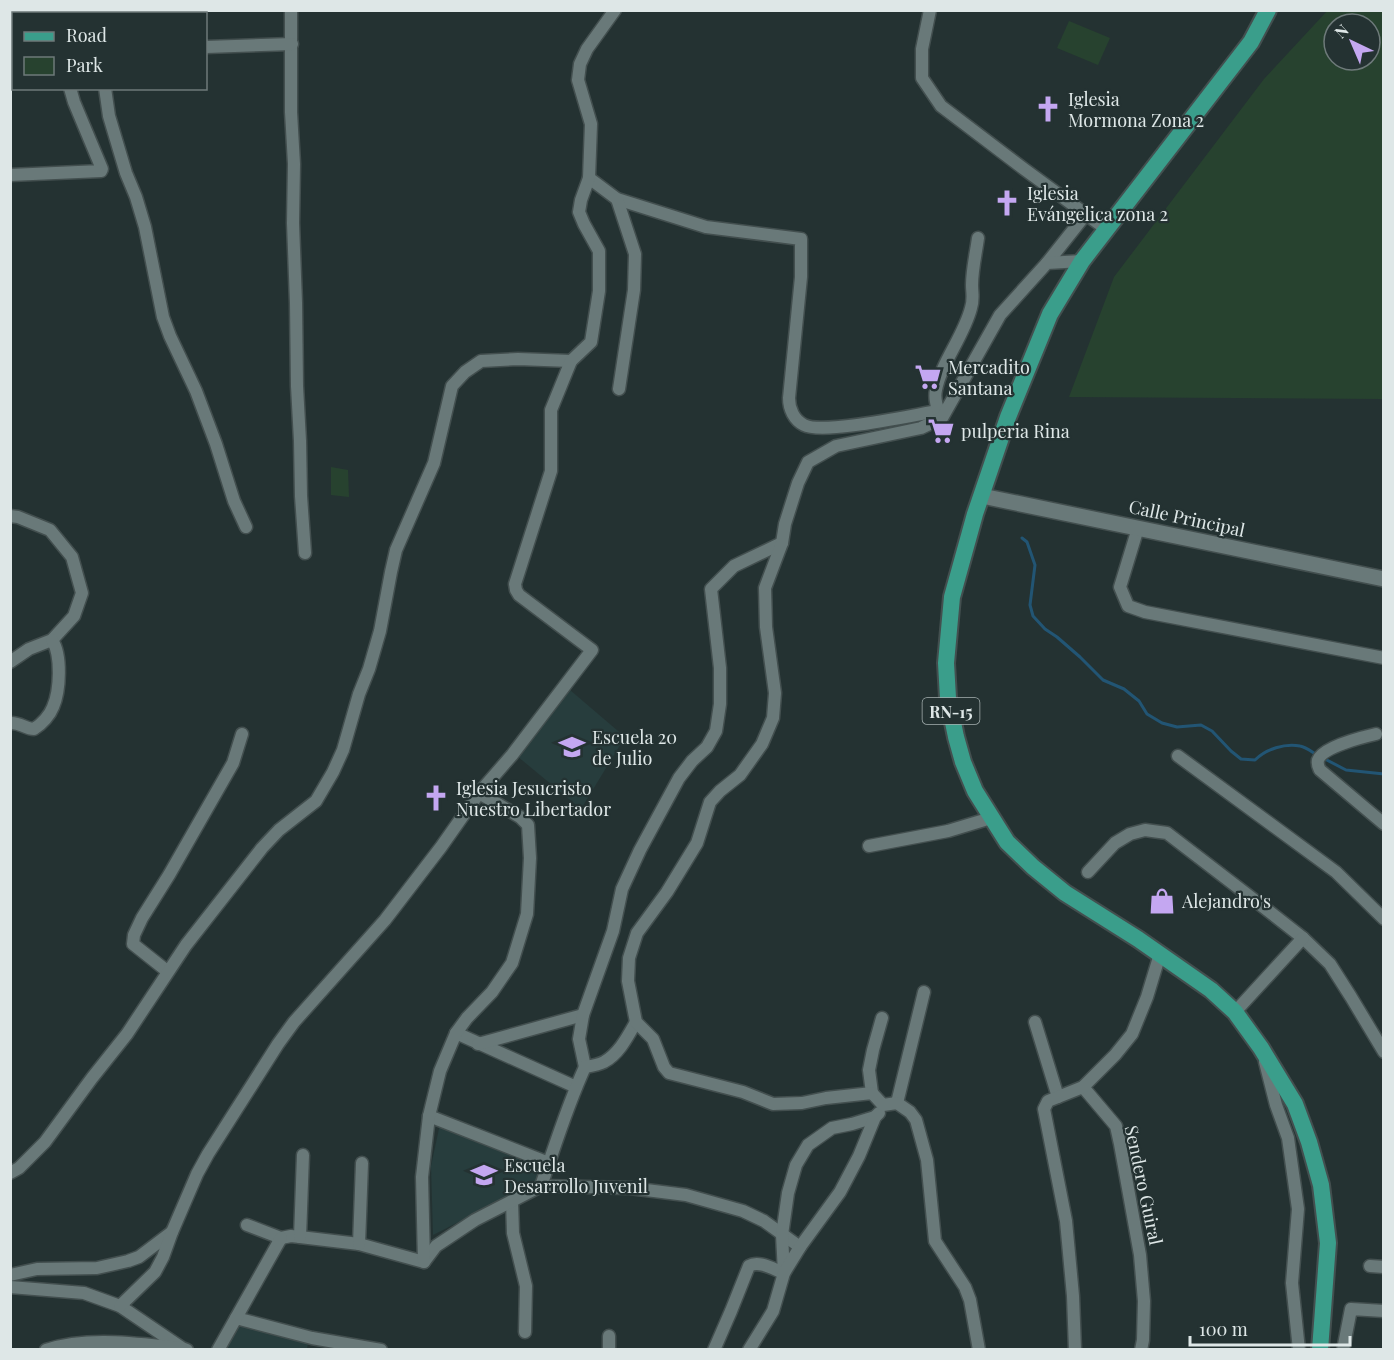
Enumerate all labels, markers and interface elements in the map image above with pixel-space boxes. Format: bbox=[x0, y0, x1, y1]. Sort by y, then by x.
legend bbox=[12, 12, 207, 90]
north arrow bbox=[1322, 12, 1382, 72]
text: N bbox=[1330, 19, 1353, 42]
text: Road bbox=[66, 23, 107, 47]
text: Park bbox=[66, 53, 103, 77]
place label: Iglesia Mormona Zona 2 bbox=[1068, 87, 1204, 132]
church icon: Iglesia Mormona Zona 2 bbox=[1033, 94, 1063, 124]
place label: Iglesia Evángelica zona 2 bbox=[1027, 181, 1168, 226]
church icon: Iglesia Evángelica zona 2 bbox=[992, 188, 1022, 218]
place label: Mercadito Santana bbox=[948, 355, 1030, 400]
supermarket icon: Mercadito Santana bbox=[913, 362, 943, 392]
supermarket icon: pulperia Rina bbox=[926, 416, 956, 446]
place label: pulperia Rina bbox=[961, 419, 1070, 443]
street label: Calle Principal bbox=[1127, 494, 1247, 542]
road number: RN-15 bbox=[922, 698, 980, 724]
place label: Escuela 20 de Julio bbox=[592, 725, 677, 770]
school or university icon: Escuela 20 de Julio bbox=[557, 732, 587, 762]
place label: Iglesia Jesucristo Nuestro Libertador bbox=[456, 776, 611, 821]
church icon: Iglesia Jesucristo Nuestro Libertador bbox=[421, 783, 451, 813]
shop icon: Alejandro's bbox=[1147, 886, 1177, 916]
place label: Alejandro's bbox=[1181, 889, 1271, 913]
street label: Sendero Guiral bbox=[1120, 1123, 1168, 1247]
place label: Escuela Desarrollo Juvenil bbox=[504, 1153, 648, 1198]
school or university icon: Escuela Desarrollo Juvenil bbox=[469, 1160, 499, 1190]
scale bar bbox=[1190, 1309, 1350, 1347]
text: 100 m bbox=[1199, 1317, 1248, 1341]

